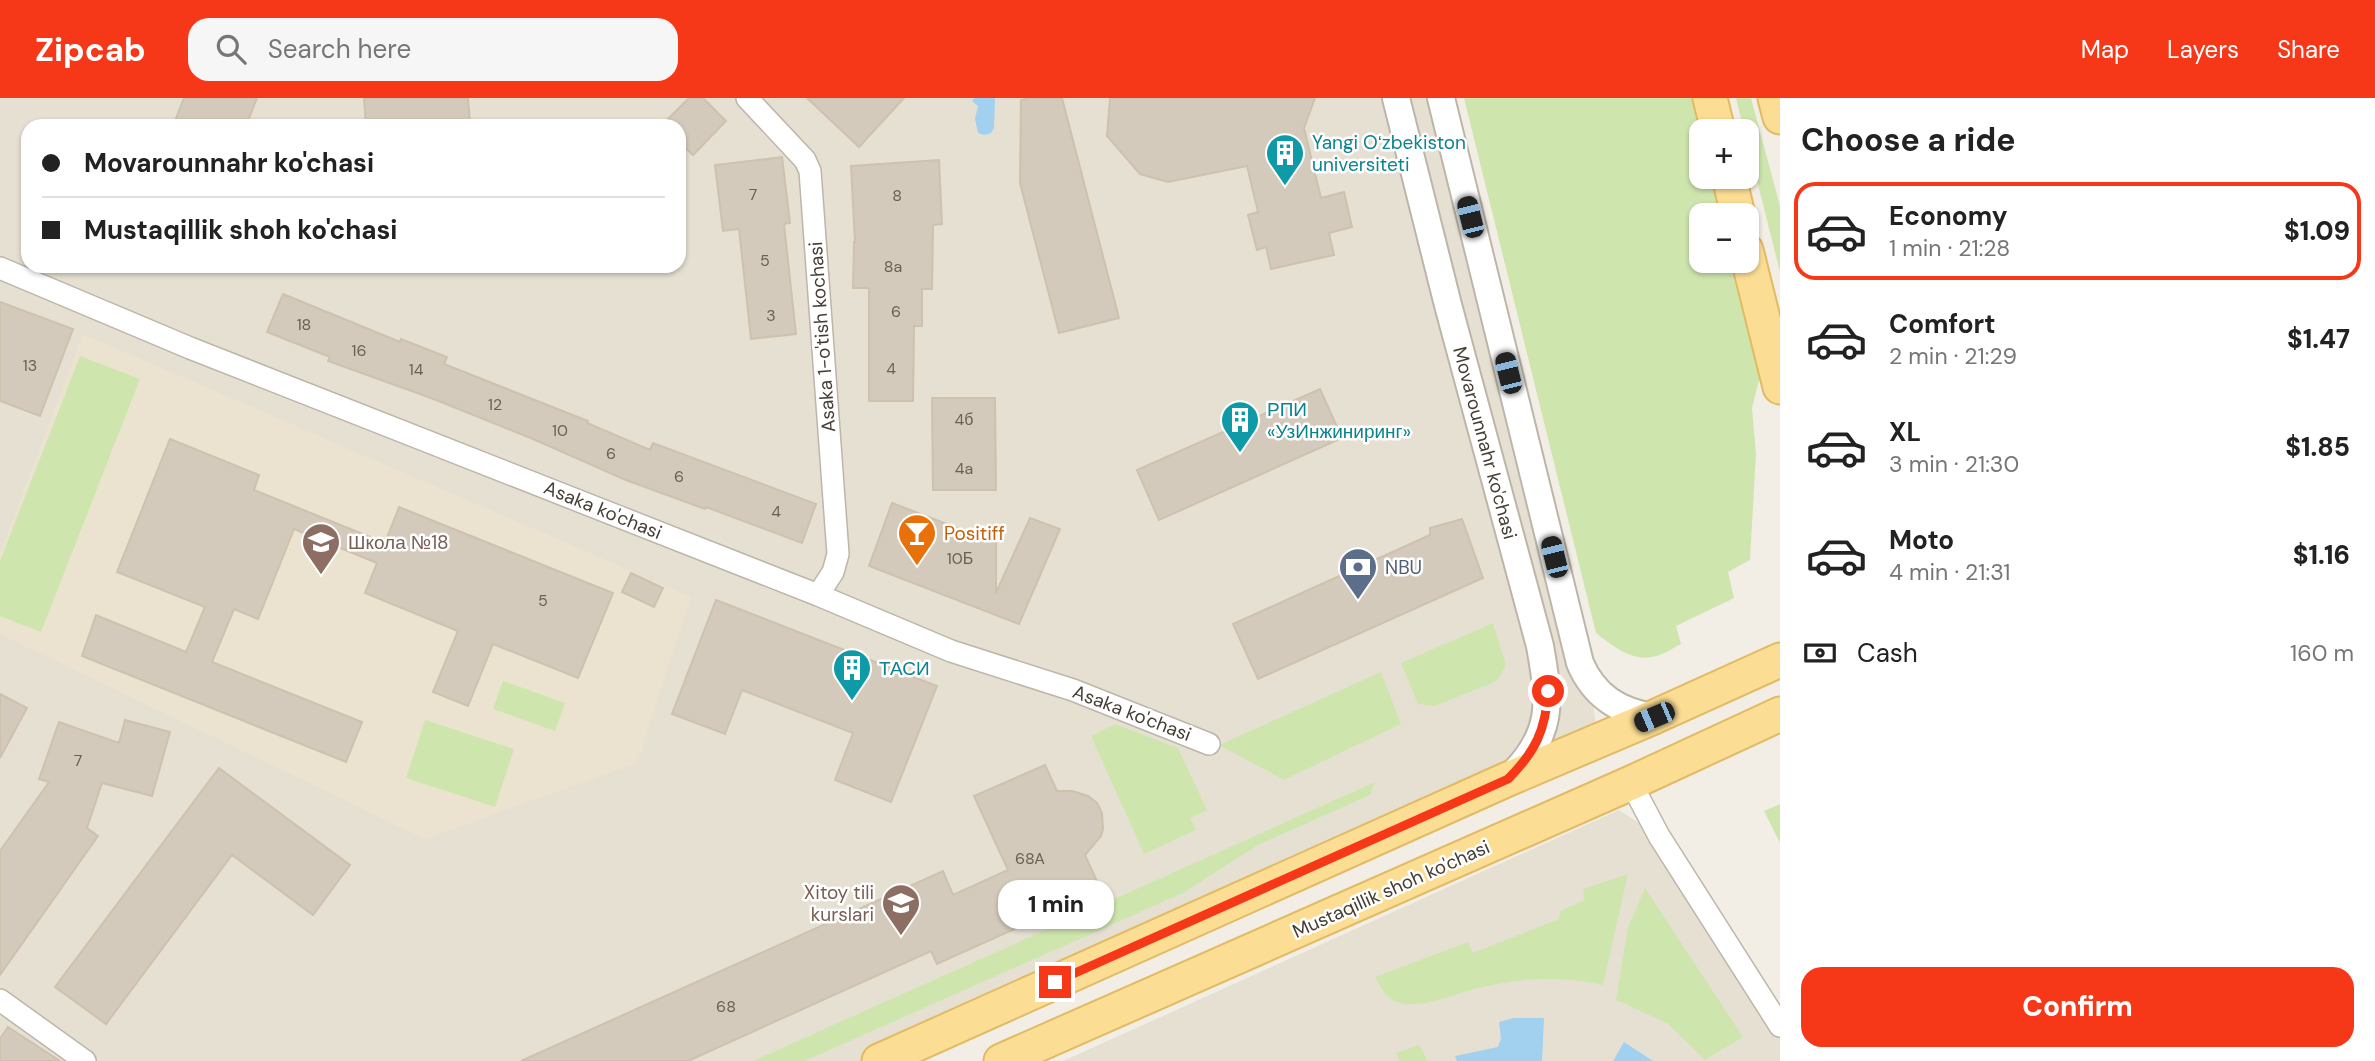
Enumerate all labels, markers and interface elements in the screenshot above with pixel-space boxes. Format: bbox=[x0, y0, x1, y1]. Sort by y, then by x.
search box bbox=[188, 18, 678, 81]
text: Zipcab bbox=[35, 28, 146, 71]
icon: search bbox=[212, 30, 250, 68]
text: Search here bbox=[268, 32, 411, 66]
text: Map bbox=[2081, 34, 2129, 65]
text: Layers bbox=[2167, 34, 2239, 65]
text: Share bbox=[2277, 34, 2340, 65]
map controls bbox=[1689, 119, 1759, 273]
button: + bbox=[1689, 119, 1759, 189]
text: Choose a ride bbox=[1801, 119, 2016, 161]
place label: Yangi Oʻzbekiston universiteti bbox=[1312, 130, 1466, 177]
building icon: Yangi Oʻzbekiston universiteti bbox=[1264, 132, 1306, 187]
text: Movarounnahr ko'chasi bbox=[84, 146, 374, 180]
house number: 7 bbox=[749, 184, 757, 205]
house number: 8 bbox=[892, 185, 902, 206]
car bbox=[1455, 194, 1486, 240]
text: Economy bbox=[1889, 199, 2007, 233]
icon: car bbox=[1805, 200, 1868, 263]
button: − bbox=[1689, 203, 1759, 273]
text: Mustaqillik shoh ko'chasi bbox=[84, 213, 397, 247]
text: $1.09 bbox=[2284, 214, 2350, 248]
text: 1 min · 21:28 bbox=[1889, 233, 2010, 263]
street label: Asaka 1-o'tish kochasi bbox=[803, 241, 841, 433]
house number: 5 bbox=[760, 250, 770, 271]
house number: 8a bbox=[884, 256, 902, 277]
house number: 6 bbox=[891, 301, 901, 322]
house number: 3 bbox=[766, 305, 776, 326]
text: Comfort bbox=[1889, 307, 1995, 341]
icon: car bbox=[1805, 308, 1868, 371]
house number: 18 bbox=[297, 314, 311, 335]
text: $1.47 bbox=[2287, 322, 2350, 356]
house number: 16 bbox=[351, 340, 367, 361]
text: 2 min · 21:29 bbox=[1889, 341, 2017, 371]
street label: Movarounnahr ko'chasi bbox=[1447, 344, 1523, 542]
car bbox=[1493, 350, 1524, 396]
house number: 13 bbox=[23, 355, 37, 376]
house number: 4 bbox=[886, 358, 896, 379]
house number: 14 bbox=[409, 359, 424, 380]
house number: 12 bbox=[488, 394, 502, 415]
place label: РПИ «УзИнжиниринг» bbox=[1267, 397, 1411, 444]
building icon: РПИ «УзИнжиниринг» bbox=[1219, 399, 1261, 454]
house number: 4б bbox=[955, 409, 973, 430]
text: XL bbox=[1889, 415, 1921, 449]
icon: car bbox=[1805, 416, 1868, 479]
house number: 10 bbox=[552, 420, 568, 441]
text: $1.85 bbox=[2285, 430, 2350, 464]
house number: 6 bbox=[606, 443, 616, 464]
text: 3 min · 21:30 bbox=[1889, 449, 2019, 479]
house number: 4a bbox=[955, 458, 973, 479]
house number: 6 bbox=[674, 466, 684, 487]
street label: Asaka ko'chasi bbox=[540, 475, 666, 545]
house number: 4 bbox=[771, 501, 781, 522]
bar icon: Positiff bbox=[896, 512, 938, 567]
school or university icon: Школа №18 bbox=[300, 521, 342, 576]
place label: Positiff bbox=[944, 521, 1005, 546]
text: Moto bbox=[1889, 523, 1954, 557]
icon: car bbox=[1805, 524, 1868, 587]
place label: Школа №18 bbox=[348, 530, 449, 555]
car bbox=[1539, 534, 1570, 580]
text: $1.16 bbox=[2293, 538, 2350, 572]
bank icon: NBU bbox=[1337, 546, 1379, 601]
house number: 10Б bbox=[947, 548, 973, 569]
place label: NBU bbox=[1385, 555, 1422, 580]
text: 4 min · 21:31 bbox=[1889, 557, 2011, 587]
house number: 5 bbox=[538, 590, 548, 611]
icon: cash bbox=[1801, 634, 1839, 672]
text: Cash bbox=[1857, 636, 1918, 670]
text: 160 m bbox=[2290, 638, 2354, 668]
building icon: ТАСИ bbox=[831, 647, 873, 702]
place label: ТАСИ bbox=[879, 656, 930, 681]
route start bbox=[1532, 675, 1564, 707]
street label: Asaka ko'chasi bbox=[1069, 679, 1195, 747]
car bbox=[1631, 699, 1678, 735]
house number: 7 bbox=[74, 750, 82, 771]
street label: Mustaqillik shoh ko'chasi bbox=[1288, 834, 1494, 944]
house number: 68A bbox=[1015, 848, 1045, 869]
place label: Xitoy tili kurslari bbox=[804, 880, 874, 927]
callout: 1 min bbox=[997, 880, 1113, 930]
school or university icon: Xitoy tili kurslari bbox=[880, 882, 922, 937]
text: 1 min bbox=[1028, 889, 1084, 919]
route end bbox=[1039, 966, 1071, 998]
button: Confirm bbox=[1801, 967, 2354, 1047]
house number: 68 bbox=[716, 996, 736, 1017]

